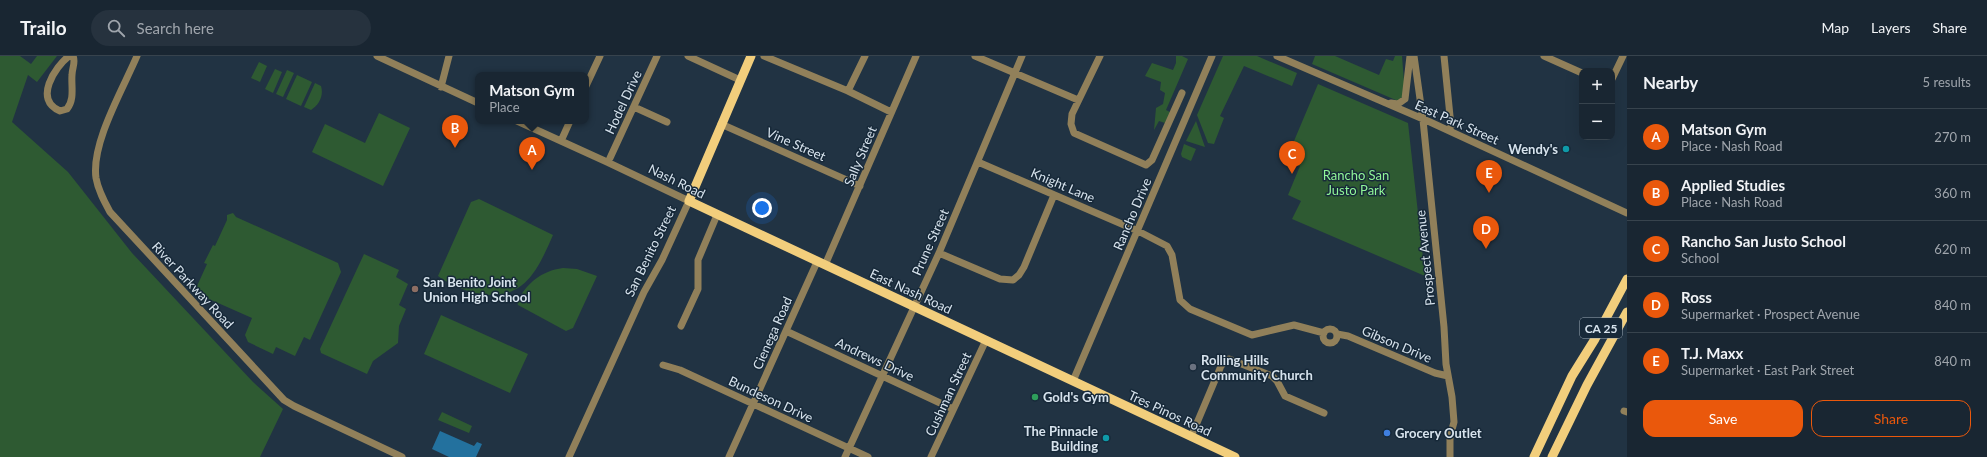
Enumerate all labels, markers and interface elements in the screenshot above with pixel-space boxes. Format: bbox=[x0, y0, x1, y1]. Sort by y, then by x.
search box bbox=[91, 10, 371, 46]
text: Trailo bbox=[20, 16, 67, 39]
icon: search bbox=[105, 17, 127, 39]
text: Search here bbox=[137, 19, 214, 37]
text: Map bbox=[1821, 19, 1849, 36]
text: Layers bbox=[1871, 19, 1911, 36]
text: Share bbox=[1933, 19, 1967, 36]
street label: Hodel Drive bbox=[601, 67, 645, 136]
map controls bbox=[1579, 68, 1615, 140]
button: + bbox=[1579, 68, 1615, 104]
popup bbox=[475, 72, 589, 124]
text: Nearby bbox=[1643, 72, 1698, 93]
text: 5 results bbox=[1923, 74, 1971, 90]
text: Matson Gym bbox=[489, 81, 575, 99]
street label: East Park Street bbox=[1412, 96, 1502, 148]
text: Place bbox=[489, 99, 520, 115]
button: − bbox=[1579, 104, 1615, 140]
pin: B bbox=[442, 115, 468, 148]
text: Matson Gym bbox=[1681, 120, 1766, 138]
street label: Sally Street bbox=[840, 123, 880, 188]
street label: Vine Street bbox=[764, 124, 829, 164]
text: A bbox=[1651, 129, 1661, 145]
text: 270 m bbox=[1934, 129, 1971, 145]
pin: A bbox=[519, 137, 545, 170]
text: Place · Nash Road bbox=[1681, 138, 1783, 154]
pin: C bbox=[1279, 141, 1305, 174]
place label: Wendy's bbox=[1508, 141, 1558, 157]
marker: Wendy's bbox=[1561, 144, 1571, 154]
street label: Nash Road bbox=[646, 160, 708, 202]
pin: E bbox=[1476, 160, 1502, 193]
street label: Knight Lane bbox=[1029, 164, 1098, 206]
park label: Rancho San Justo Park bbox=[1323, 167, 1389, 198]
street label: Rancho Drive bbox=[1110, 175, 1154, 253]
text: Applied Studies bbox=[1681, 176, 1785, 194]
text: B bbox=[1652, 185, 1660, 201]
text: 360 m bbox=[1934, 185, 1971, 201]
text: Place · Nash Road bbox=[1681, 194, 1783, 210]
your location bbox=[752, 198, 772, 218]
street label: San Benito Street bbox=[621, 203, 679, 299]
street label: Prune Street bbox=[908, 206, 952, 278]
street label: Prospect Avenue bbox=[1412, 209, 1438, 307]
pin: D bbox=[1473, 216, 1499, 249]
text: Rancho San Justo School bbox=[1681, 232, 1846, 250]
street label: River Parkway Road bbox=[149, 238, 237, 332]
text: C bbox=[1652, 241, 1660, 257]
text: 620 m bbox=[1934, 241, 1971, 257]
text: School bbox=[1681, 250, 1719, 266]
street label: East Nash Road bbox=[867, 265, 955, 317]
place label: San Benito Joint Union High School bbox=[423, 274, 531, 305]
marker: San Benito Joint Union High School bbox=[410, 284, 420, 294]
text: Ross bbox=[1681, 288, 1712, 306]
street label: Cienega Road bbox=[749, 294, 795, 372]
text: D bbox=[1651, 297, 1661, 313]
text: 840 m bbox=[1934, 297, 1971, 313]
text: Supermarket · Prospect Avenue bbox=[1681, 306, 1860, 322]
road number: CA 25 bbox=[1580, 318, 1622, 338]
street label: Gibson Drive bbox=[1360, 322, 1435, 366]
street label: Andrews Drive bbox=[833, 334, 917, 384]
text: T.J. Maxx bbox=[1681, 344, 1743, 362]
street label: Cushman Street bbox=[922, 349, 975, 438]
place label: Rolling Hills Community Church bbox=[1201, 352, 1313, 383]
text: E bbox=[1652, 353, 1660, 369]
text: 840 m bbox=[1934, 353, 1971, 369]
marker: Rolling Hills Community Church bbox=[1188, 362, 1198, 372]
text: Supermarket · East Park Street bbox=[1681, 362, 1854, 378]
street label: Bundeson Drive bbox=[726, 372, 816, 426]
street label: Tres Pinos Road bbox=[1126, 387, 1214, 439]
place label: Gold's Gym bbox=[1043, 389, 1109, 405]
marker: Gold's Gym bbox=[1030, 392, 1040, 402]
button: Save bbox=[1643, 400, 1803, 437]
button: Share bbox=[1811, 400, 1971, 437]
place label: The Pinnacle Building bbox=[1024, 423, 1098, 454]
place label: Grocery Outlet bbox=[1395, 425, 1482, 441]
marker: Grocery Outlet bbox=[1382, 428, 1392, 438]
marker: The Pinnacle Building bbox=[1101, 433, 1111, 443]

